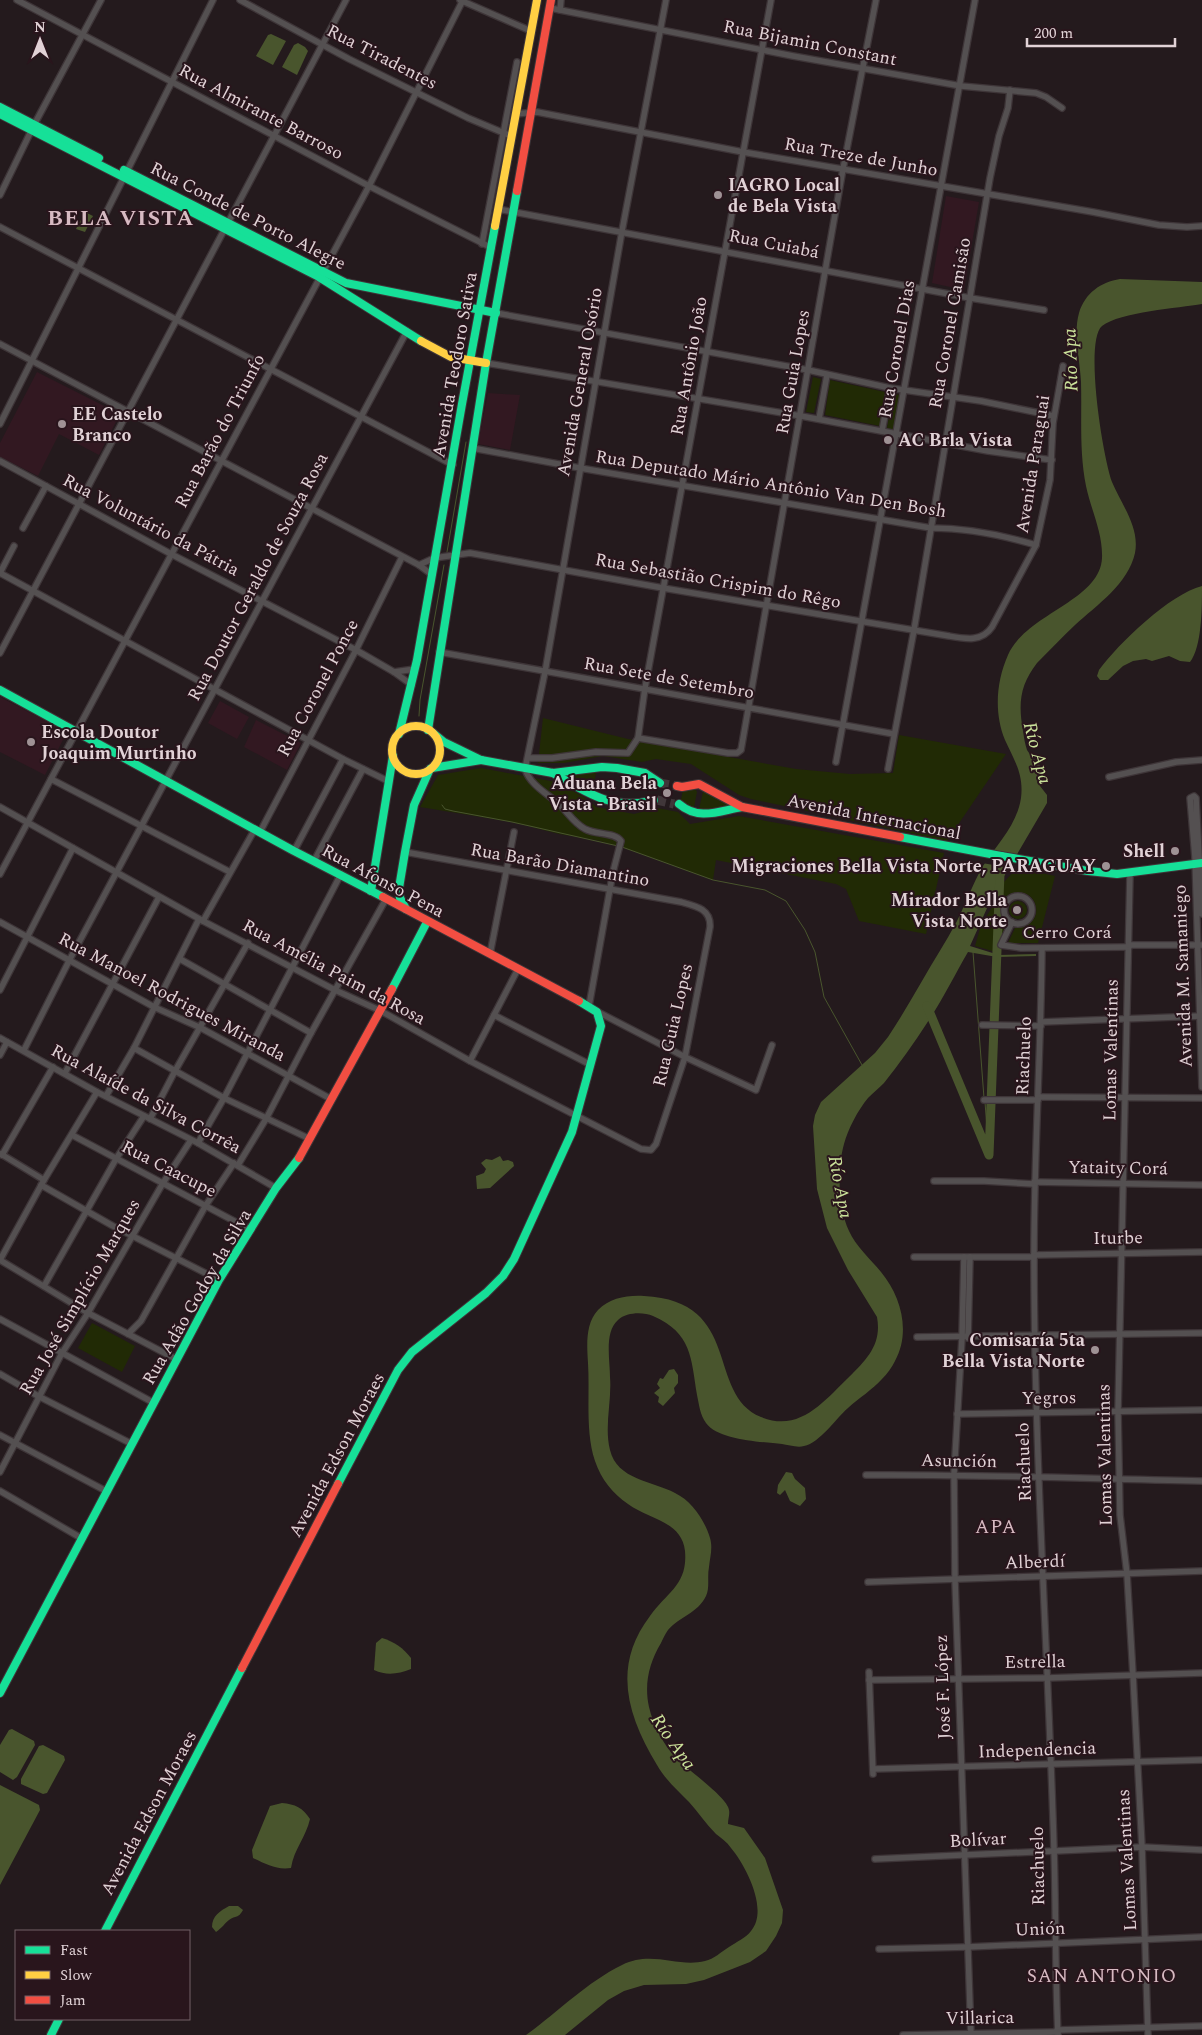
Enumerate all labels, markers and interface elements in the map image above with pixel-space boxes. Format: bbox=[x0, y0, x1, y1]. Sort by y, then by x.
street label: Rua Bijamin Constant bbox=[721, 13, 899, 73]
north arrow bbox=[15, 15, 65, 65]
scale bar bbox=[1027, 15, 1174, 47]
text: N bbox=[34, 17, 46, 38]
street label: Rua Tiradentes bbox=[322, 17, 442, 97]
text: 200 m bbox=[1034, 22, 1073, 45]
street label: Rua Almirante Barroso bbox=[174, 57, 348, 167]
street label: Rua Treze de Junho bbox=[782, 130, 940, 184]
street label: Rua Conde de Porto Alegre bbox=[145, 155, 351, 277]
place label: IAGRO Local de Bela Vista bbox=[728, 172, 840, 220]
marker: IAGRO Local de Bela Vista bbox=[712, 189, 724, 201]
district label: BELA VISTA bbox=[47, 202, 195, 235]
street label: Rua Cuiabá bbox=[726, 222, 822, 266]
street label: Rua Coronel Camisão bbox=[922, 235, 978, 411]
street label: Avenida Teodoro Sativa bbox=[425, 270, 485, 460]
street label: Rua Coronel Dias bbox=[872, 278, 922, 420]
street label: Avenida General Osório bbox=[550, 285, 610, 479]
street label: Rua Antônio João bbox=[663, 294, 715, 438]
street label: Rua Guia Lopes bbox=[769, 308, 817, 436]
water label: Río Apa bbox=[1055, 327, 1087, 392]
street label: Rua Barão do Triunfo bbox=[168, 349, 272, 513]
street label: Avenida Paraguai bbox=[1009, 393, 1057, 535]
place label: EE Castelo Branco bbox=[72, 401, 163, 449]
marker: EE Castelo Branco bbox=[56, 418, 68, 430]
place label: AC Brla Vista bbox=[898, 427, 1013, 454]
marker: AC Brla Vista bbox=[882, 434, 894, 446]
street label: Rua Deputado Mário Antônio Van Den Bosh bbox=[594, 443, 948, 525]
street label: Rua Doutor Geraldo de Souza Rosa bbox=[181, 448, 335, 706]
street label: Rua Voluntário da Pátria bbox=[58, 467, 244, 583]
street label: Rua Sebastião Crispim do Rêgo bbox=[593, 546, 843, 616]
street label: Rua Coronel Ponce bbox=[270, 614, 366, 762]
street label: Rua Sete de Setembro bbox=[582, 650, 756, 706]
place label: Escola Doutor Joaquim Murtinho bbox=[41, 719, 197, 767]
water label: Río Apa bbox=[1015, 719, 1059, 788]
marker: Escola Doutor Joaquim Murtinho bbox=[25, 736, 37, 748]
place label: Aduana Bela Vista - Brasil bbox=[548, 770, 658, 818]
marker: Aduana Bela Vista - Brasil bbox=[661, 787, 673, 799]
street label: Avenida Internacional bbox=[785, 787, 963, 847]
street label: Rua Barão Diamantino bbox=[468, 836, 652, 894]
street label: Rua Afonso Pena bbox=[317, 837, 449, 925]
place label: Shell bbox=[1123, 838, 1165, 865]
marker: Shell bbox=[1169, 845, 1181, 857]
place label: Migraciones Bella Vista Norte, PARAGUAY bbox=[731, 853, 1096, 880]
marker: Migraciones Bella Vista Norte, PARAGUAY bbox=[1100, 860, 1112, 872]
street label: Avenida M. Samaniego bbox=[1166, 884, 1200, 1068]
place label: Mirador Bella Vista Norte bbox=[891, 887, 1008, 935]
marker: Mirador Bella Vista Norte bbox=[1011, 904, 1023, 916]
street label: Rua Amélia Paim da Rosa bbox=[237, 912, 431, 1032]
street label: Cerro Corá bbox=[1022, 919, 1112, 946]
street label: Rua Manoel Rodrigues Miranda bbox=[54, 925, 291, 1069]
street label: Rua Guia Lopes bbox=[646, 961, 700, 1089]
street label: Lomas Valentinas bbox=[1096, 979, 1126, 1121]
street label: Riachuelo bbox=[1009, 1016, 1039, 1096]
street label: Rua Alaíde da Silva Corrêa bbox=[46, 1037, 246, 1161]
street label: Rua Caacupe bbox=[117, 1133, 221, 1205]
water label: Río Apa bbox=[820, 1153, 860, 1221]
street label: Yataity Corá bbox=[1068, 1154, 1168, 1182]
street label: Rua José Simplício Marques bbox=[13, 1194, 147, 1400]
street label: Rua Adão Godoy da Silva bbox=[135, 1204, 259, 1390]
street label: Iturbe bbox=[1093, 1224, 1143, 1252]
place label: Comisaría 5ta Bella Vista Norte bbox=[942, 1327, 1086, 1375]
marker: Comisaría 5ta Bella Vista Norte bbox=[1089, 1344, 1101, 1356]
street label: Avenida Edson Moraes bbox=[282, 1368, 392, 1542]
street label: Yegros bbox=[1021, 1384, 1077, 1412]
street label: Lomas Valentinas bbox=[1090, 1384, 1120, 1526]
street label: Riachuelo bbox=[1009, 1422, 1039, 1502]
street label: Asunción bbox=[921, 1447, 997, 1475]
district label: APA bbox=[975, 1513, 1017, 1542]
street label: Alberdí bbox=[1004, 1547, 1067, 1577]
street label: José F. López bbox=[928, 1634, 958, 1740]
street label: Estrella bbox=[1004, 1648, 1066, 1676]
water label: Río Apa bbox=[643, 1708, 703, 1777]
street label: Avenida Edson Moraes bbox=[94, 1726, 204, 1900]
street label: Independencia bbox=[978, 1734, 1097, 1766]
street label: Lomas Valentinas bbox=[1110, 1788, 1144, 1932]
street label: Bolívar bbox=[949, 1825, 1007, 1855]
street label: Riachuelo bbox=[1024, 1826, 1052, 1906]
street label: Unión bbox=[1014, 1915, 1066, 1943]
legend bbox=[15, 1930, 190, 2020]
text: Fast bbox=[60, 1939, 88, 1962]
district label: SAN ANTONIO bbox=[1027, 1962, 1177, 1991]
text: Slow bbox=[60, 1964, 92, 1987]
text: Jam bbox=[60, 1989, 86, 2012]
street label: Villarica bbox=[945, 2004, 1015, 2032]

